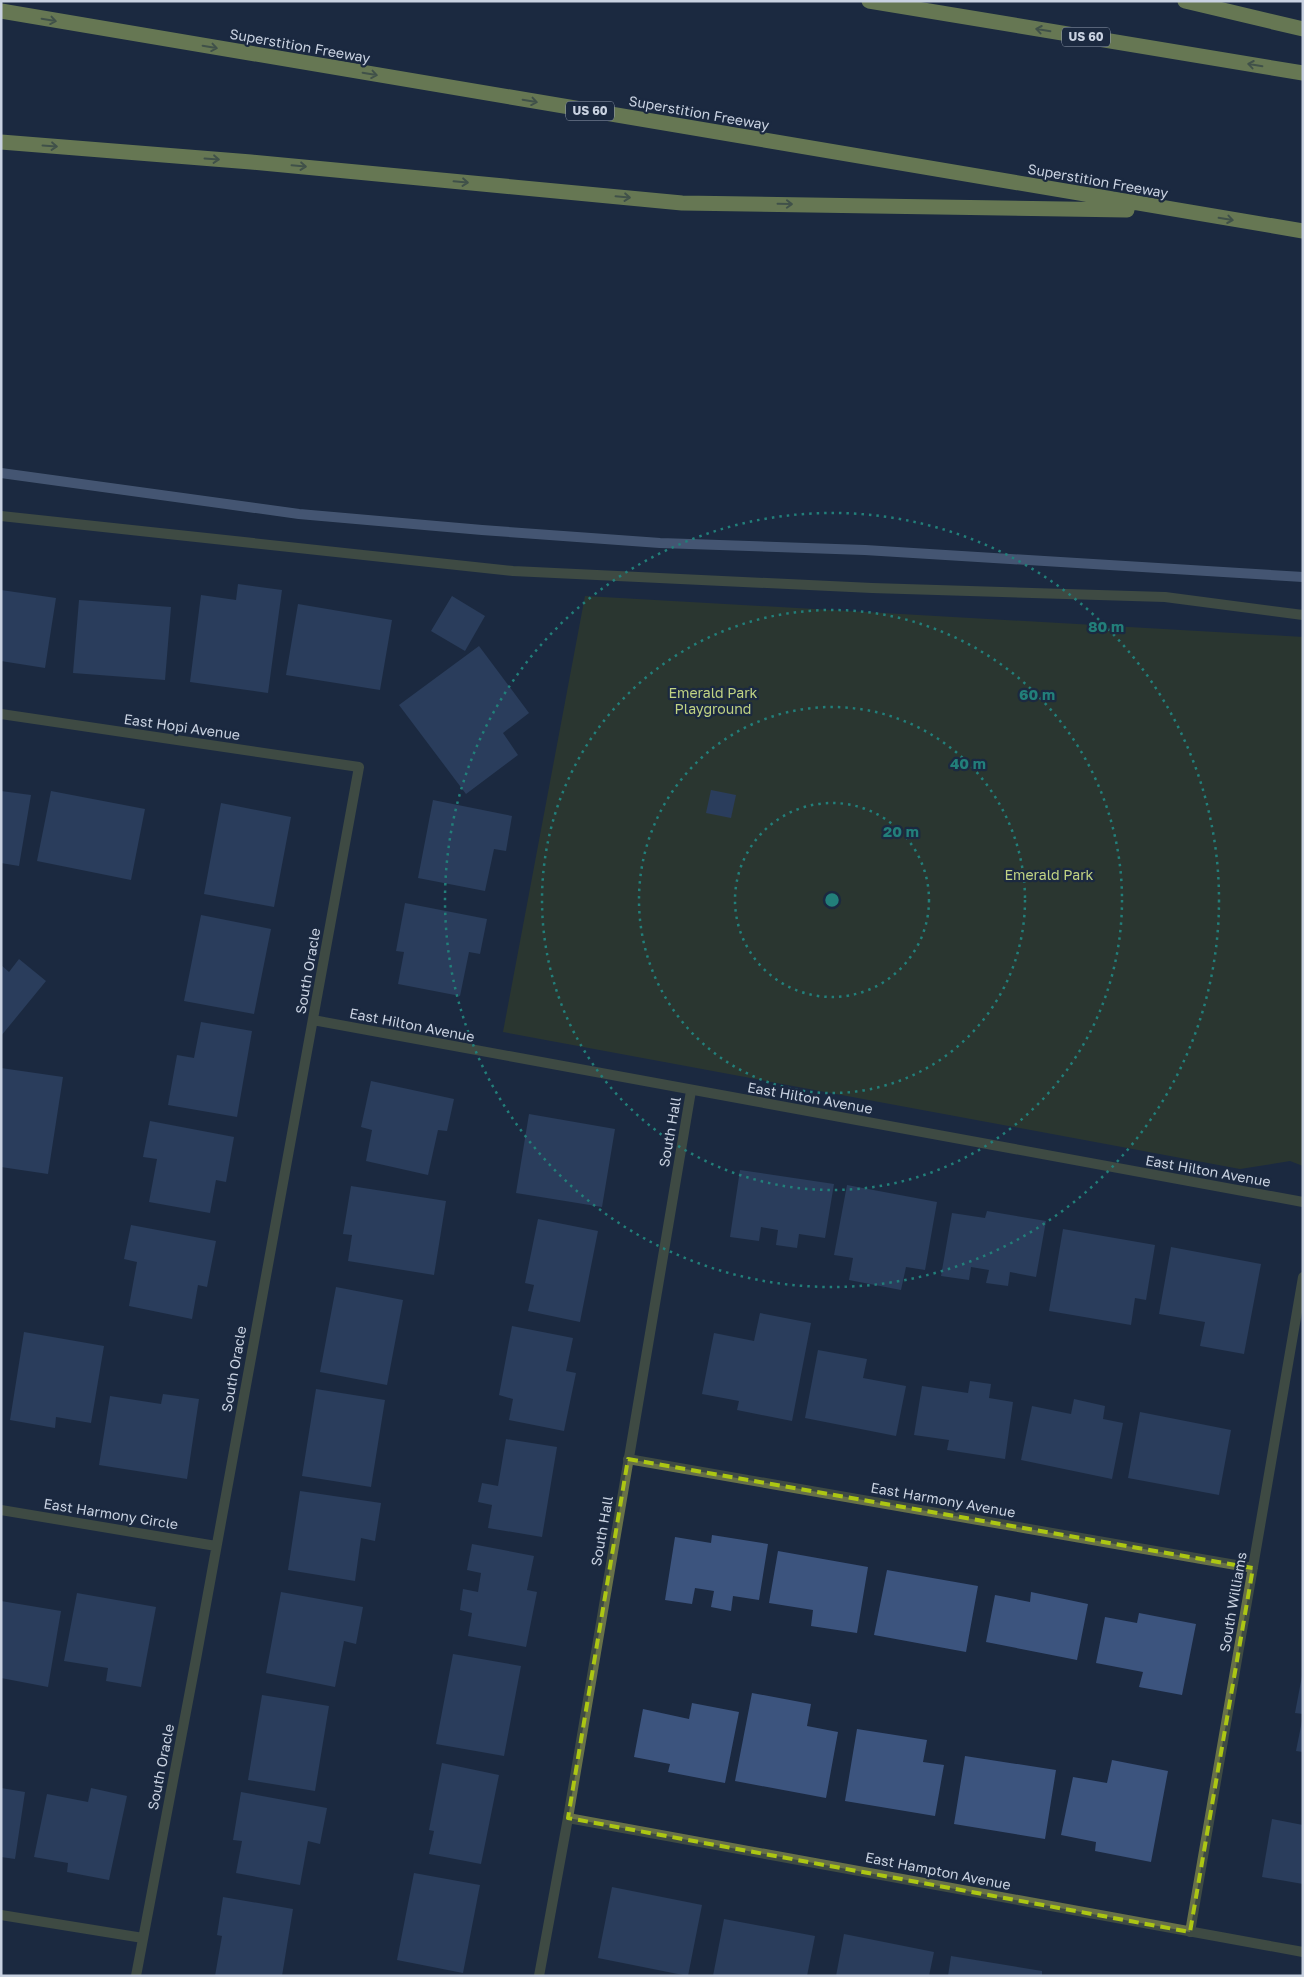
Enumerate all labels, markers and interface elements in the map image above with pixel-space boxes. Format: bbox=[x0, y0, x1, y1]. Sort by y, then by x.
one-way arrow bbox=[41, 15, 57, 25]
street label: Superstition Freeway bbox=[228, 25, 372, 66]
one-way arrow bbox=[1035, 25, 1051, 35]
road number: US 60 bbox=[1062, 28, 1110, 46]
one-way arrow bbox=[201, 42, 217, 52]
one-way arrow bbox=[1247, 60, 1263, 70]
one-way arrow bbox=[361, 69, 377, 79]
street label: Superstition Freeway bbox=[627, 92, 771, 133]
one-way arrow bbox=[522, 97, 538, 107]
road number: US 60 bbox=[566, 102, 614, 120]
one-way arrow bbox=[42, 141, 58, 151]
one-way arrow bbox=[204, 154, 220, 164]
street label: Superstition Freeway bbox=[1026, 160, 1170, 201]
one-way arrow bbox=[291, 162, 307, 171]
one-way arrow bbox=[453, 177, 469, 187]
one-way arrow bbox=[615, 192, 631, 202]
one-way arrow bbox=[776, 199, 793, 209]
one-way arrow bbox=[1218, 214, 1234, 224]
text: 80 m bbox=[1088, 617, 1124, 635]
park label: Emerald Park Playground bbox=[668, 684, 758, 717]
text: 60 m bbox=[1019, 685, 1055, 703]
street label: East Hopi Avenue bbox=[123, 710, 241, 743]
text: 40 m bbox=[950, 754, 986, 772]
text: 20 m bbox=[883, 822, 919, 840]
park label: Emerald Park bbox=[1004, 866, 1094, 883]
centre of rings bbox=[823, 891, 841, 909]
street label: South Oracle bbox=[292, 926, 323, 1015]
street label: East Hilton Avenue bbox=[348, 1004, 476, 1045]
street label: East Hilton Avenue bbox=[746, 1078, 874, 1117]
street label: South Hall bbox=[655, 1095, 684, 1168]
street label: East Hilton Avenue bbox=[1144, 1151, 1272, 1190]
street label: South Oracle bbox=[218, 1324, 249, 1413]
street label: East Harmony Avenue bbox=[869, 1478, 1017, 1521]
street label: East Harmony Circle bbox=[43, 1494, 180, 1533]
street label: South Hall bbox=[587, 1494, 616, 1567]
street label: South Williams bbox=[1215, 1551, 1250, 1653]
street label: South Oracle bbox=[144, 1722, 177, 1811]
street label: East Hampton Avenue bbox=[864, 1848, 1012, 1893]

